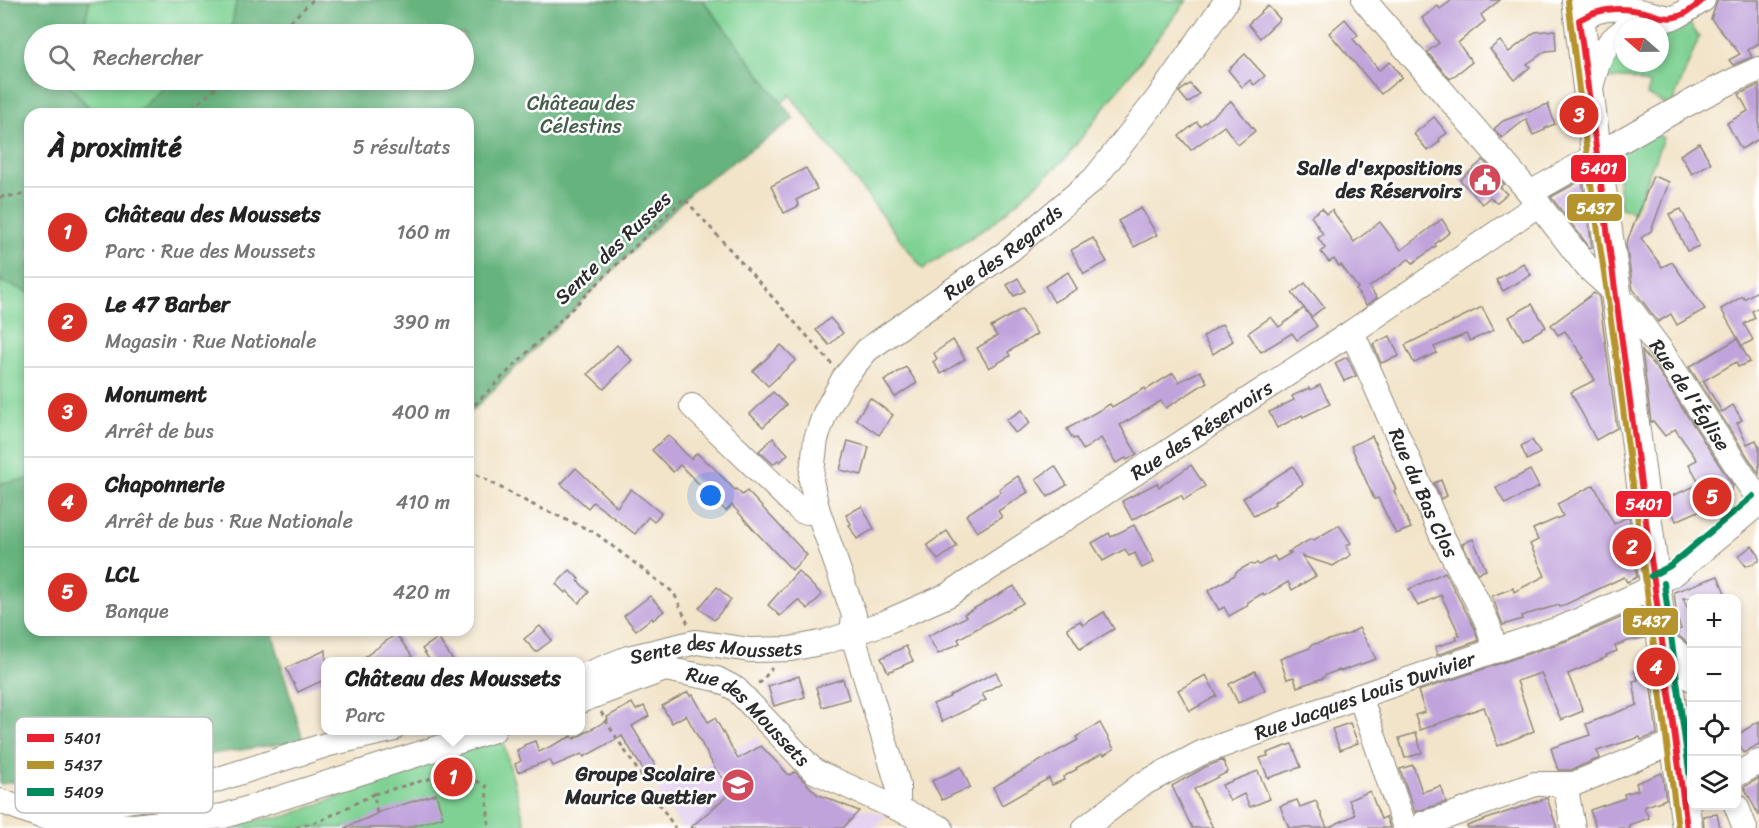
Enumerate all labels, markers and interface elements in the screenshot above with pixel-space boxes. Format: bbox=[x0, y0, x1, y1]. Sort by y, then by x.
north arrow bbox=[1615, 18, 1669, 72]
search box bbox=[24, 24, 474, 90]
text: Rechercher bbox=[93, 38, 203, 77]
icon: search bbox=[45, 41, 78, 74]
park label: Château des Célestins bbox=[527, 86, 636, 144]
pin: 3 bbox=[1560, 92, 1598, 138]
text: À proximité bbox=[48, 124, 182, 170]
text: 5 résultats bbox=[353, 130, 450, 165]
place label: Salle d'expositions des Réservoirs bbox=[1296, 151, 1463, 209]
line badge: 5401 bbox=[1570, 154, 1627, 183]
text: 5401 bbox=[1581, 154, 1618, 183]
public building icon: Salle d'expositions des Réservoirs bbox=[1467, 162, 1503, 198]
street label: Sente des Russes bbox=[546, 182, 680, 313]
line badge: 5437 bbox=[1566, 193, 1623, 222]
text: 5437 bbox=[1576, 194, 1616, 223]
text: Château des Moussets bbox=[105, 195, 321, 234]
street label: Rue des Regards bbox=[936, 195, 1071, 309]
text: 1 bbox=[63, 215, 72, 250]
text: 160 m bbox=[397, 215, 450, 250]
text: Parc · Rue des Moussets bbox=[105, 234, 315, 269]
text: Le 47 Barber bbox=[105, 285, 230, 324]
text: 2 bbox=[62, 305, 73, 340]
text: 390 m bbox=[394, 305, 450, 340]
text: Magasin · Rue Nationale bbox=[105, 324, 317, 359]
street label: Rue de l'Église bbox=[1640, 331, 1740, 458]
street label: Rue des Réservoirs bbox=[1123, 370, 1281, 490]
text: Monument bbox=[105, 375, 207, 414]
text: 3 bbox=[62, 395, 73, 430]
text: 400 m bbox=[392, 395, 450, 430]
text: Arrêt de bus bbox=[105, 414, 214, 449]
street label: Rue du Bas Clos bbox=[1379, 422, 1469, 565]
text: Chaponnerie bbox=[105, 465, 225, 504]
pin: 5 bbox=[1692, 474, 1732, 520]
your location bbox=[696, 481, 725, 510]
text: 4 bbox=[61, 485, 74, 520]
text: 410 m bbox=[396, 485, 450, 520]
line badge: 5401 bbox=[1615, 490, 1672, 518]
text: 5401 bbox=[1626, 490, 1663, 519]
text: Arrêt de bus · Rue Nationale bbox=[105, 504, 353, 539]
pin: 2 bbox=[1612, 524, 1652, 570]
text: LCL bbox=[105, 555, 139, 594]
text: 5 bbox=[61, 575, 74, 610]
text: 420 m bbox=[393, 575, 450, 610]
text: Banque bbox=[105, 594, 169, 629]
map controls bbox=[1687, 594, 1741, 810]
button: + bbox=[1687, 594, 1741, 648]
line badge: 5437 bbox=[1622, 607, 1679, 636]
text: 5437 bbox=[1632, 607, 1672, 636]
street label: Sente des Moussets bbox=[626, 624, 806, 675]
street label: Rue Jacques Louis Duvivier bbox=[1249, 640, 1481, 750]
pin: 4 bbox=[1636, 644, 1676, 690]
button: − bbox=[1687, 648, 1741, 702]
street label: Rue des Moussets bbox=[683, 656, 819, 775]
popup bbox=[321, 657, 585, 735]
text: Château des Moussets bbox=[345, 659, 561, 698]
text: Parc bbox=[345, 698, 386, 733]
button: locate bbox=[1687, 702, 1741, 756]
legend bbox=[15, 717, 213, 813]
text: 5401 bbox=[64, 724, 101, 753]
text: 5437 bbox=[64, 751, 103, 780]
pin: 1 bbox=[434, 754, 472, 800]
button: layers bbox=[1687, 756, 1741, 810]
place label: Groupe Scolaire Maurice Quettier bbox=[564, 757, 717, 815]
school or university icon: Groupe Scolaire Maurice Quettier bbox=[720, 767, 756, 803]
text: 5409 bbox=[64, 778, 104, 807]

